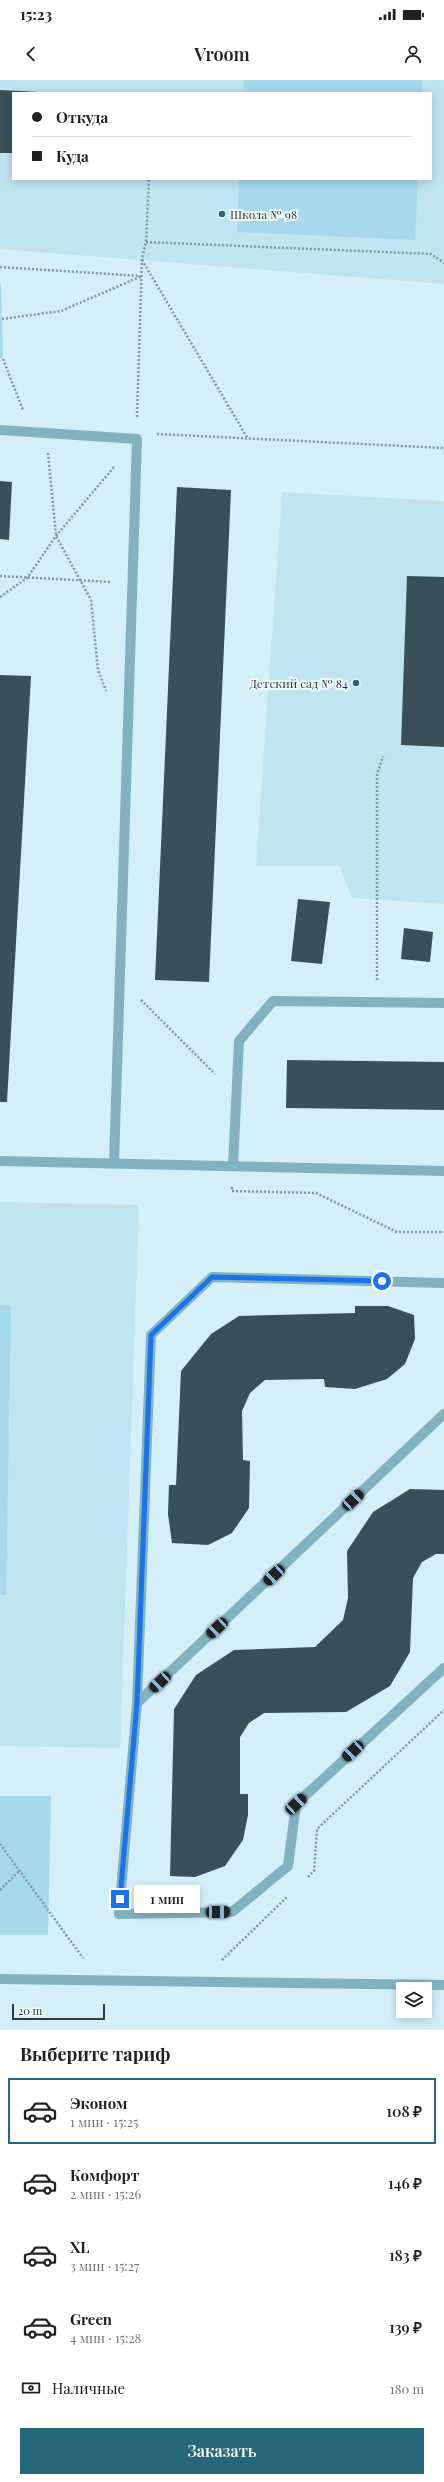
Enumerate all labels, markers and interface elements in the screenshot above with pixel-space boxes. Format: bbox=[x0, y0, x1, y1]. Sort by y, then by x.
text: 15:23 bbox=[20, 4, 52, 24]
text: Vroom bbox=[194, 42, 250, 66]
icon: back bbox=[20, 43, 42, 65]
icon: person bbox=[402, 43, 424, 65]
text: Откуда bbox=[56, 107, 108, 127]
text: Куда bbox=[56, 146, 89, 166]
place label: Школа № 98 bbox=[230, 206, 297, 222]
marker: Школа № 98 bbox=[217, 209, 227, 219]
place label: Детский сад № 84 bbox=[249, 675, 348, 691]
marker: Детский сад № 84 bbox=[351, 678, 361, 688]
route start bbox=[373, 1272, 391, 1290]
car bbox=[340, 1487, 366, 1513]
car bbox=[261, 1562, 287, 1588]
car bbox=[204, 1615, 230, 1641]
car bbox=[147, 1669, 173, 1695]
car bbox=[340, 1738, 366, 1764]
car bbox=[283, 1791, 309, 1817]
callout: 1 мин bbox=[134, 1885, 200, 1913]
route end bbox=[111, 1890, 129, 1908]
text: 1 мин bbox=[150, 1890, 184, 1907]
car bbox=[206, 1906, 230, 1918]
map controls bbox=[396, 1982, 432, 2018]
button: layers bbox=[396, 1982, 432, 2018]
scale bar bbox=[12, 2002, 105, 2021]
text: 20 m bbox=[18, 2003, 42, 2018]
text: Выберите тариф bbox=[20, 2042, 170, 2066]
icon: car bbox=[22, 2093, 58, 2129]
text: Эконом bbox=[70, 2093, 127, 2113]
text: 108 ₽ bbox=[386, 2101, 422, 2121]
text: 1 мин · 15:25 bbox=[70, 2113, 138, 2130]
icon: car bbox=[22, 2165, 58, 2201]
text: Комфорт bbox=[70, 2165, 139, 2185]
text: 146 ₽ bbox=[388, 2173, 422, 2193]
text: 2 мин · 15:26 bbox=[70, 2185, 141, 2202]
icon: car bbox=[22, 2237, 58, 2273]
text: XL bbox=[70, 2237, 90, 2257]
text: 183 ₽ bbox=[389, 2245, 422, 2265]
text: 3 мин · 15:27 bbox=[70, 2257, 139, 2274]
icon: car bbox=[22, 2309, 58, 2345]
text: Green bbox=[70, 2309, 112, 2329]
text: 139 ₽ bbox=[389, 2317, 422, 2337]
text: 4 мин · 15:28 bbox=[70, 2329, 141, 2346]
icon: cash bbox=[20, 2377, 42, 2399]
text: Наличные bbox=[52, 2378, 125, 2398]
text: 180 m bbox=[390, 2380, 424, 2397]
button: Заказать bbox=[20, 2428, 424, 2474]

